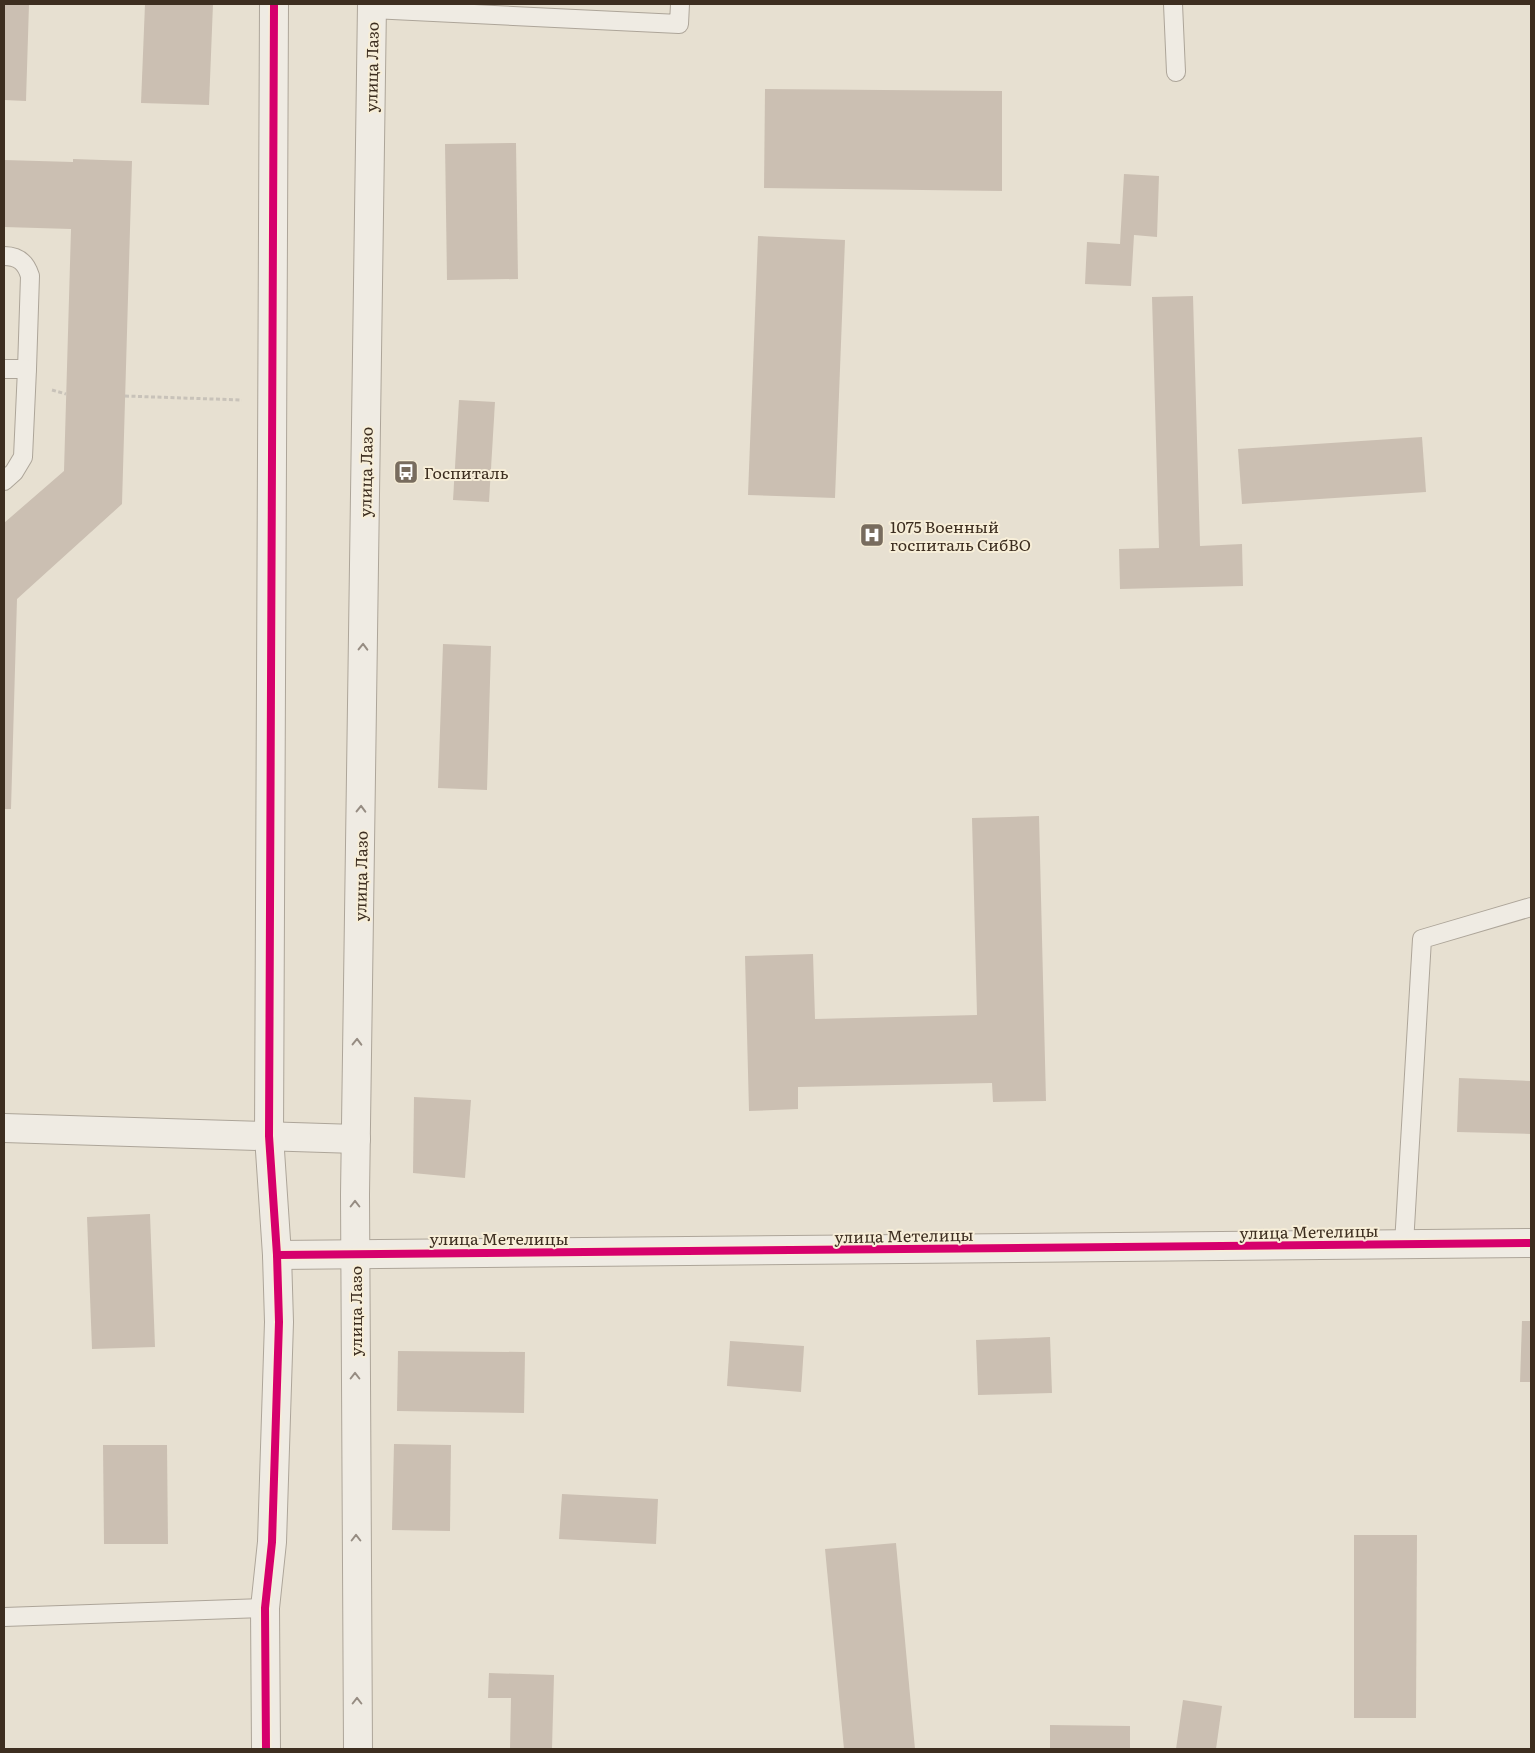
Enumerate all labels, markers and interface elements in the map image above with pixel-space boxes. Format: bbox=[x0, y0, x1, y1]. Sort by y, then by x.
street label: улица Лазо bbox=[358, 22, 384, 112]
street label: улица Лазо bbox=[352, 427, 378, 517]
bus stop icon: Госпиталь bbox=[393, 459, 419, 485]
place label: Госпиталь bbox=[424, 460, 509, 484]
place label: 1075 Военный госпиталь СибВО bbox=[890, 514, 1031, 556]
hospital icon: 1075 Военный госпиталь СибВО bbox=[859, 522, 885, 548]
one-way arrow bbox=[358, 643, 368, 650]
one-way arrow bbox=[355, 805, 366, 813]
street label: улица Лазо bbox=[347, 831, 373, 921]
one-way arrow bbox=[352, 1038, 362, 1046]
one-way arrow bbox=[350, 1200, 360, 1208]
street label: улица Метелицы bbox=[1239, 1218, 1379, 1244]
street label: улица Метелицы bbox=[834, 1222, 974, 1248]
street label: улица Метелицы bbox=[429, 1226, 569, 1250]
street label: улица Лазо bbox=[343, 1266, 367, 1356]
one-way arrow bbox=[350, 1371, 360, 1379]
one-way arrow bbox=[351, 1534, 361, 1542]
one-way arrow bbox=[352, 1696, 362, 1704]

